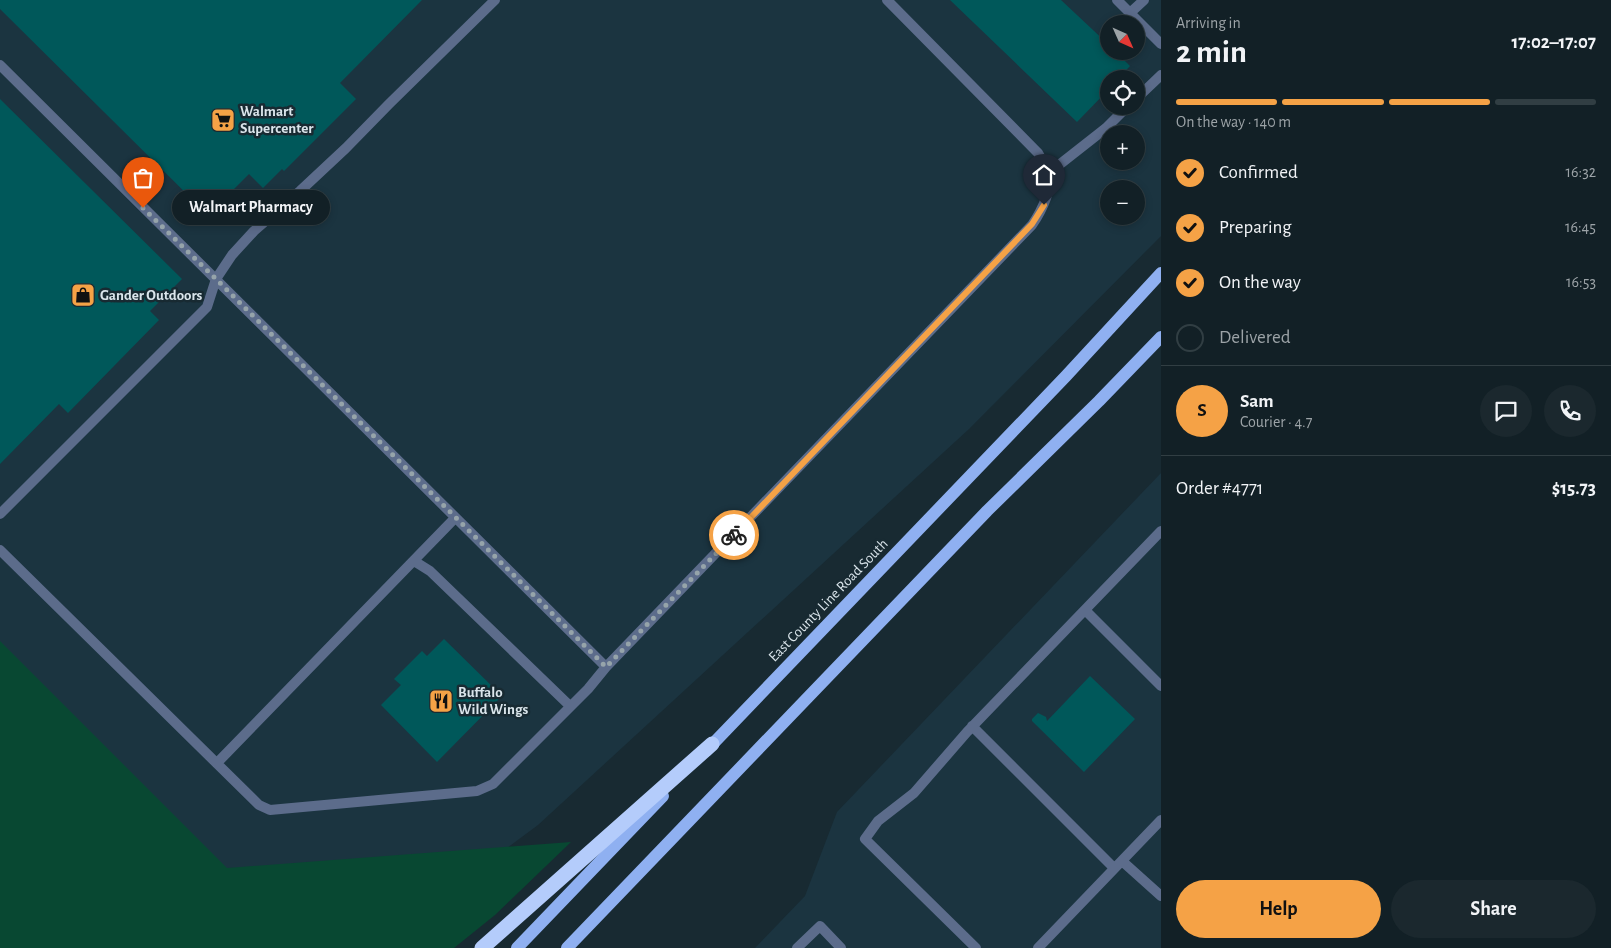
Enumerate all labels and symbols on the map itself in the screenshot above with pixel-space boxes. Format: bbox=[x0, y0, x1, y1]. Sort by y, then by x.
north arrow bbox=[1100, 15, 1145, 60]
place label: Walmart Supercenter bbox=[240, 104, 314, 136]
supermarket icon: Walmart Supercenter bbox=[210, 107, 236, 133]
pin bbox=[1023, 154, 1065, 205]
pin bbox=[122, 157, 164, 208]
callout: Walmart Pharmacy bbox=[173, 190, 330, 226]
shop icon: Gander Outdoors bbox=[70, 282, 96, 308]
place label: Gander Outdoors bbox=[100, 288, 203, 303]
courier bbox=[709, 510, 759, 560]
street label: East County Line Road South bbox=[766, 536, 891, 665]
place label: Buffalo Wild Wings bbox=[458, 685, 528, 717]
restaurant icon: Buffalo Wild Wings bbox=[428, 688, 454, 714]

